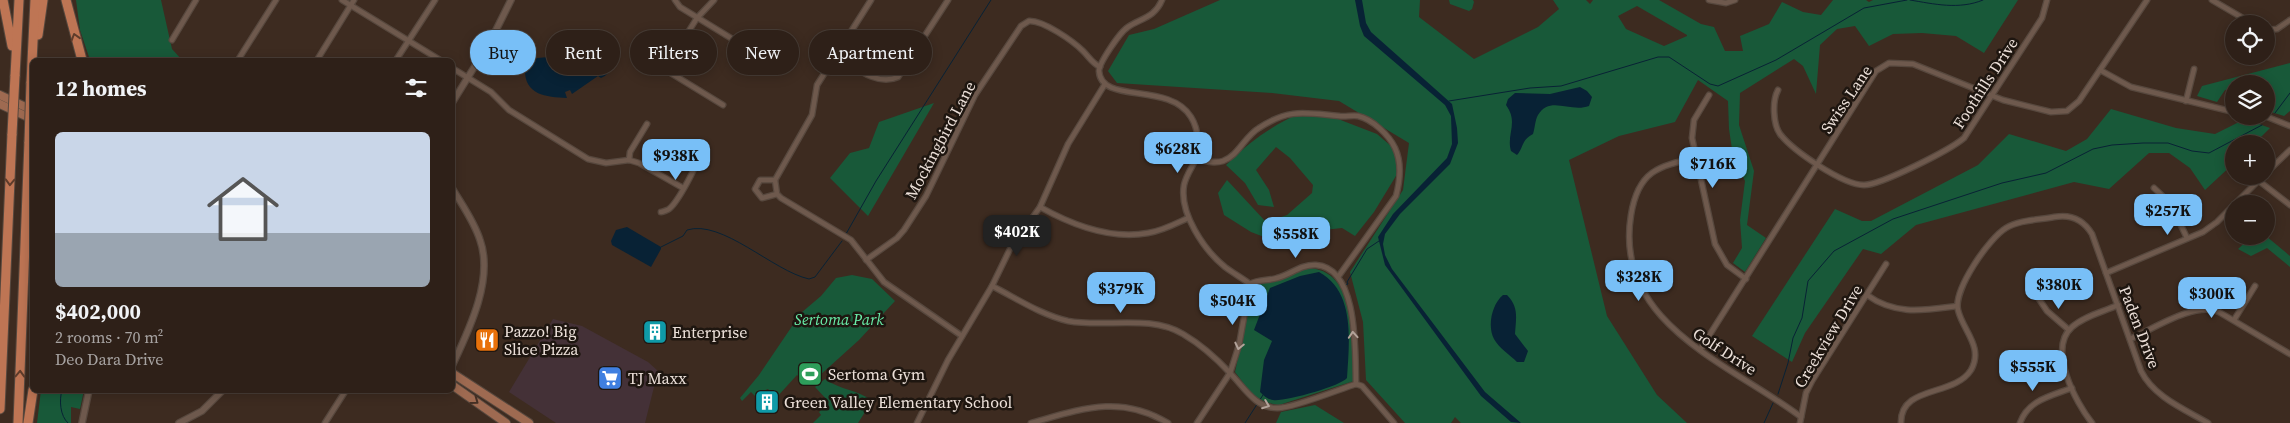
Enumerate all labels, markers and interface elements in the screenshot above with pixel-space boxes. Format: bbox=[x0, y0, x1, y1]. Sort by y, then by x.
map controls bbox=[2225, 15, 2275, 245]
button: locate bbox=[2225, 15, 2275, 65]
chip: Buy bbox=[470, 30, 536, 75]
chip: Rent bbox=[546, 30, 620, 75]
chip: Filters bbox=[630, 30, 717, 75]
chip: New bbox=[727, 30, 799, 75]
chip: Apartment bbox=[809, 30, 932, 75]
one-way arrow bbox=[70, 33, 80, 41]
street label: Foothills Drive bbox=[1947, 33, 2023, 133]
street label: Swiss Lane bbox=[1815, 61, 1877, 137]
text: 12 homes bbox=[55, 74, 147, 103]
icon: filters bbox=[402, 74, 430, 102]
button: layers bbox=[2225, 75, 2275, 125]
street label: Mockingbird Lane bbox=[900, 77, 980, 203]
pin: $628K bbox=[1143, 132, 1213, 174]
button: + bbox=[2225, 135, 2275, 185]
text: $628K bbox=[1155, 137, 1201, 159]
pin: $938K bbox=[641, 138, 711, 181]
text: $938K bbox=[653, 144, 699, 166]
pin: $716K bbox=[1678, 146, 1748, 189]
text: $716K bbox=[1690, 152, 1736, 174]
icon: home bbox=[198, 164, 288, 254]
one-way arrow bbox=[4, 178, 15, 186]
pin: $257K bbox=[2133, 194, 2203, 236]
button: − bbox=[2225, 195, 2275, 245]
text: $257K bbox=[2145, 199, 2191, 221]
pin: $402K bbox=[982, 214, 1052, 257]
pin: $558K bbox=[1261, 216, 1331, 259]
text: $402K bbox=[994, 220, 1040, 242]
text: $558K bbox=[1273, 222, 1319, 244]
pin: $328K bbox=[1604, 260, 1674, 302]
text: $328K bbox=[1616, 265, 1662, 287]
pin: $380K bbox=[2024, 268, 2094, 310]
pin: $379K bbox=[1086, 272, 1156, 314]
text: $380K bbox=[2036, 273, 2082, 295]
pin: $300K bbox=[2177, 276, 2247, 319]
text: $379K bbox=[1098, 277, 1144, 299]
street label: Creekview Drive bbox=[1788, 280, 1868, 392]
text: $300K bbox=[2189, 282, 2235, 304]
street label: Paden Drive bbox=[2114, 283, 2166, 371]
pin: $504K bbox=[1198, 284, 1268, 326]
text: $504K bbox=[1210, 289, 1256, 311]
text: $402,000 bbox=[55, 297, 141, 326]
park label: Sertoma Park bbox=[794, 308, 884, 330]
building icon: Enterprise bbox=[642, 319, 668, 345]
place label: Pazzo! Big Slice Pizza bbox=[504, 320, 579, 360]
place label: Enterprise bbox=[672, 321, 747, 343]
street label: Golf Drive bbox=[1689, 322, 1761, 380]
text: 2 rooms · 70 m² bbox=[55, 326, 163, 348]
restaurant icon: Pazzo! Big Slice Pizza bbox=[474, 327, 500, 353]
one-way arrow bbox=[1348, 331, 1359, 339]
one-way arrow bbox=[1234, 341, 1245, 350]
text: Deo Dara Drive bbox=[55, 348, 164, 370]
pin: $555K bbox=[1998, 350, 2068, 392]
text: $555K bbox=[2010, 355, 2056, 377]
sports icon: Sertoma Gym bbox=[797, 361, 823, 387]
place label: Sertoma Gym bbox=[828, 363, 925, 385]
supermarket icon: TJ Maxx bbox=[597, 365, 623, 391]
place label: TJ Maxx bbox=[628, 367, 687, 389]
one-way arrow bbox=[15, 370, 26, 378]
building icon: Green Valley Elementary School bbox=[754, 389, 780, 415]
place label: Green Valley Elementary School bbox=[784, 391, 1013, 413]
one-way arrow bbox=[469, 395, 479, 404]
one-way arrow bbox=[1261, 399, 1270, 409]

